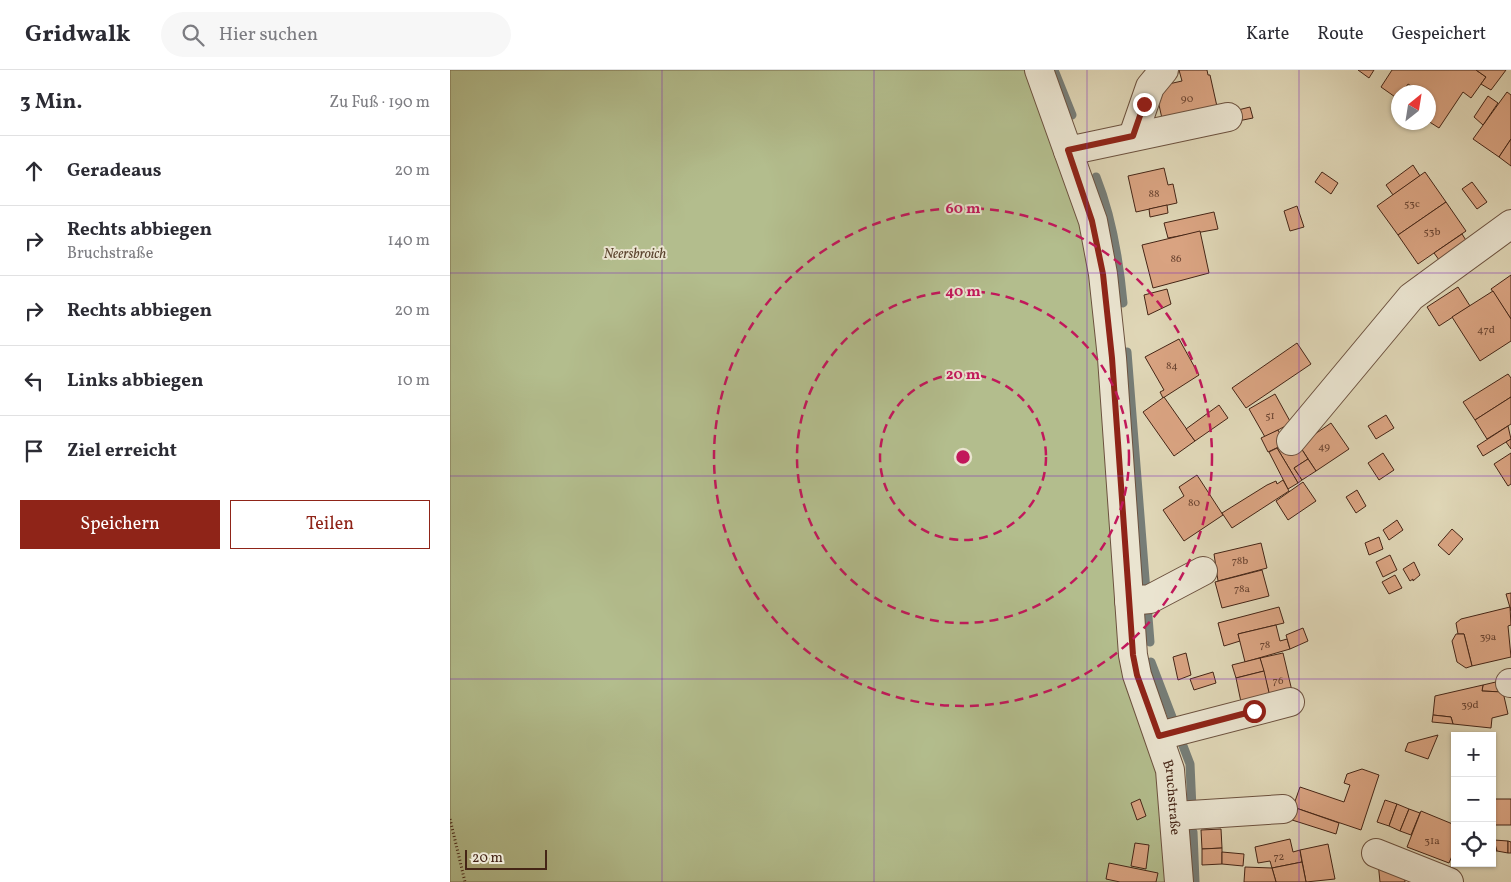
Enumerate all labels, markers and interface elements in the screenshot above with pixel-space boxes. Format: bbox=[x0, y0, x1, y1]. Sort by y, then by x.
search box bbox=[161, 12, 511, 57]
text: Gridwalk bbox=[25, 18, 131, 52]
icon: search bbox=[179, 21, 207, 49]
text: Hier suchen bbox=[219, 22, 318, 48]
text: Karte bbox=[1246, 22, 1289, 47]
text: Route bbox=[1317, 22, 1364, 47]
text: Gespeichert bbox=[1392, 22, 1486, 47]
north arrow bbox=[1391, 85, 1436, 130]
text: 3 Min. bbox=[20, 88, 82, 117]
text: Zu Fuß · 190 m bbox=[329, 92, 430, 114]
house number: 90 bbox=[1181, 92, 1194, 107]
route end bbox=[1133, 93, 1156, 116]
icon: ahead bbox=[20, 157, 48, 185]
text: Geradeaus bbox=[67, 158, 162, 184]
text: 20 m bbox=[395, 160, 430, 182]
house number: 88 bbox=[1148, 187, 1160, 202]
house number: 53c bbox=[1404, 197, 1420, 212]
text: 60 m bbox=[946, 199, 981, 220]
text: Rechts abbiegen bbox=[67, 217, 212, 243]
house number: 53b bbox=[1424, 225, 1440, 240]
icon: right bbox=[20, 227, 48, 255]
text: 140 m bbox=[388, 230, 430, 252]
text: Bruchstraße bbox=[67, 243, 153, 265]
park label: Neersbroich bbox=[604, 245, 666, 264]
house number: 86 bbox=[1170, 252, 1182, 267]
text: 40 m bbox=[945, 282, 981, 303]
icon: right bbox=[20, 297, 48, 325]
text: Rechts abbiegen bbox=[67, 298, 212, 324]
text: 20 m bbox=[395, 300, 430, 322]
house number: 47d bbox=[1477, 323, 1495, 338]
house number: 84 bbox=[1166, 359, 1178, 374]
text: 20 m bbox=[946, 365, 981, 386]
icon: left bbox=[20, 367, 48, 395]
text: Links abbiegen bbox=[67, 368, 204, 394]
text: 10 m bbox=[397, 370, 430, 392]
house number: 51 bbox=[1265, 409, 1275, 424]
icon: arrive bbox=[20, 437, 48, 465]
text: Ziel erreicht bbox=[67, 438, 177, 464]
house number: 49 bbox=[1318, 440, 1330, 455]
centre of rings bbox=[954, 448, 972, 466]
house number: 80 bbox=[1188, 496, 1200, 511]
button: Speichern bbox=[20, 500, 220, 549]
button: Teilen bbox=[230, 500, 430, 549]
house number: 78b bbox=[1232, 554, 1248, 569]
house number: 78a bbox=[1234, 582, 1251, 597]
house number: 39a bbox=[1480, 630, 1497, 645]
house number: 78 bbox=[1260, 638, 1271, 653]
house number: 76 bbox=[1273, 674, 1284, 689]
house number: 39d bbox=[1461, 698, 1479, 713]
route start bbox=[1243, 700, 1266, 723]
map controls bbox=[1451, 732, 1496, 867]
button: + bbox=[1451, 732, 1496, 777]
street label: Bruchstraße bbox=[1158, 757, 1185, 836]
button: − bbox=[1451, 777, 1496, 822]
button: locate bbox=[1451, 822, 1496, 867]
house number: 31a bbox=[1424, 834, 1440, 849]
scale bar bbox=[465, 847, 548, 870]
text: 20 m bbox=[472, 849, 503, 868]
house number: 72 bbox=[1273, 850, 1285, 865]

